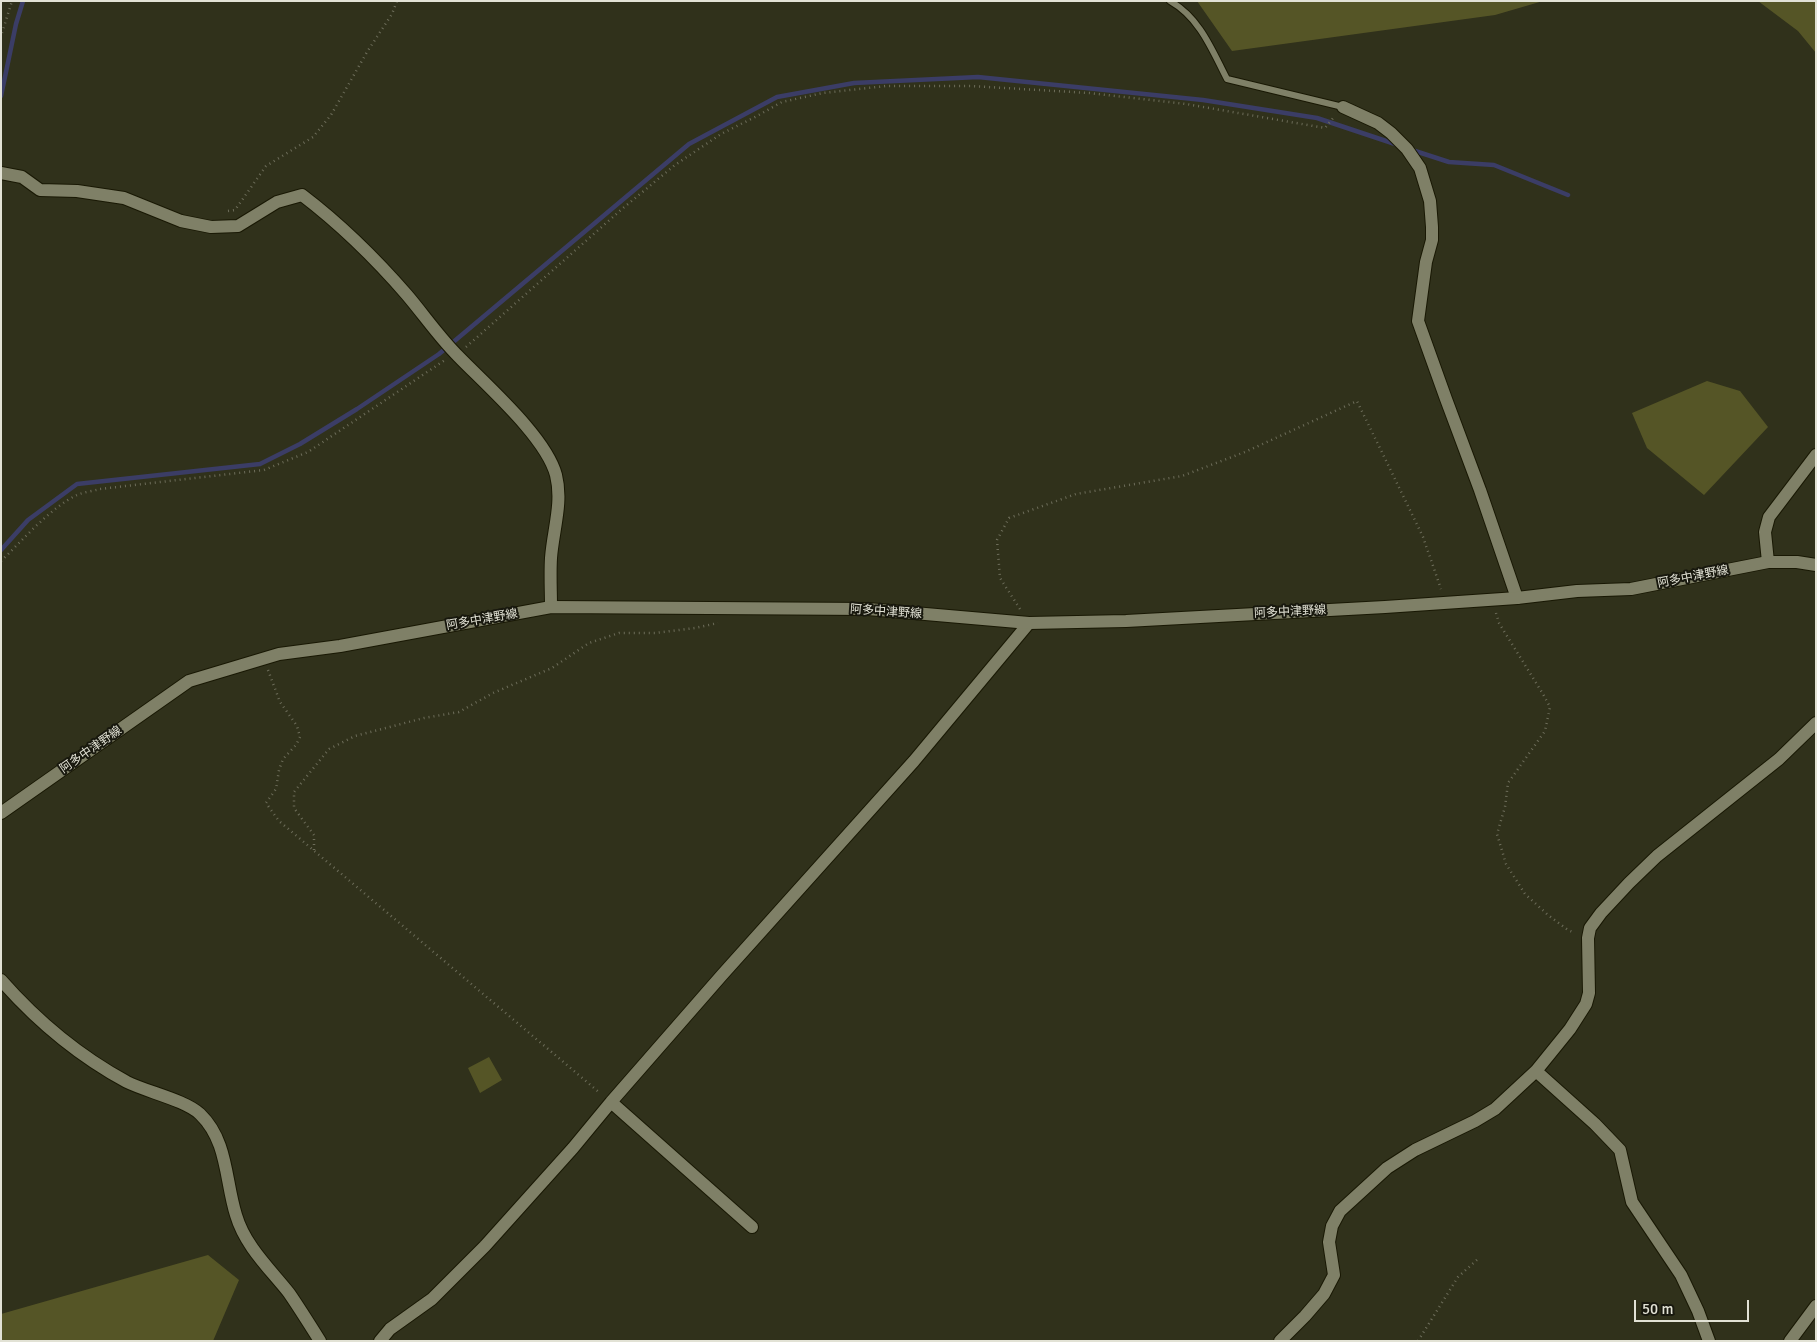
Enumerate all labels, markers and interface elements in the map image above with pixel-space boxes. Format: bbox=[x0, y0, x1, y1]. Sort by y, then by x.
street label: 阿多中津野線 bbox=[1656, 563, 1730, 591]
street label: 阿多中津野線 bbox=[850, 602, 922, 622]
street label: 阿多中津野線 bbox=[1254, 603, 1326, 621]
street label: 阿多中津野線 bbox=[445, 607, 519, 633]
street label: 阿多中津野線 bbox=[57, 723, 125, 777]
scale bar bbox=[1637, 1290, 1752, 1322]
text: 50 m bbox=[1642, 1300, 1673, 1318]

